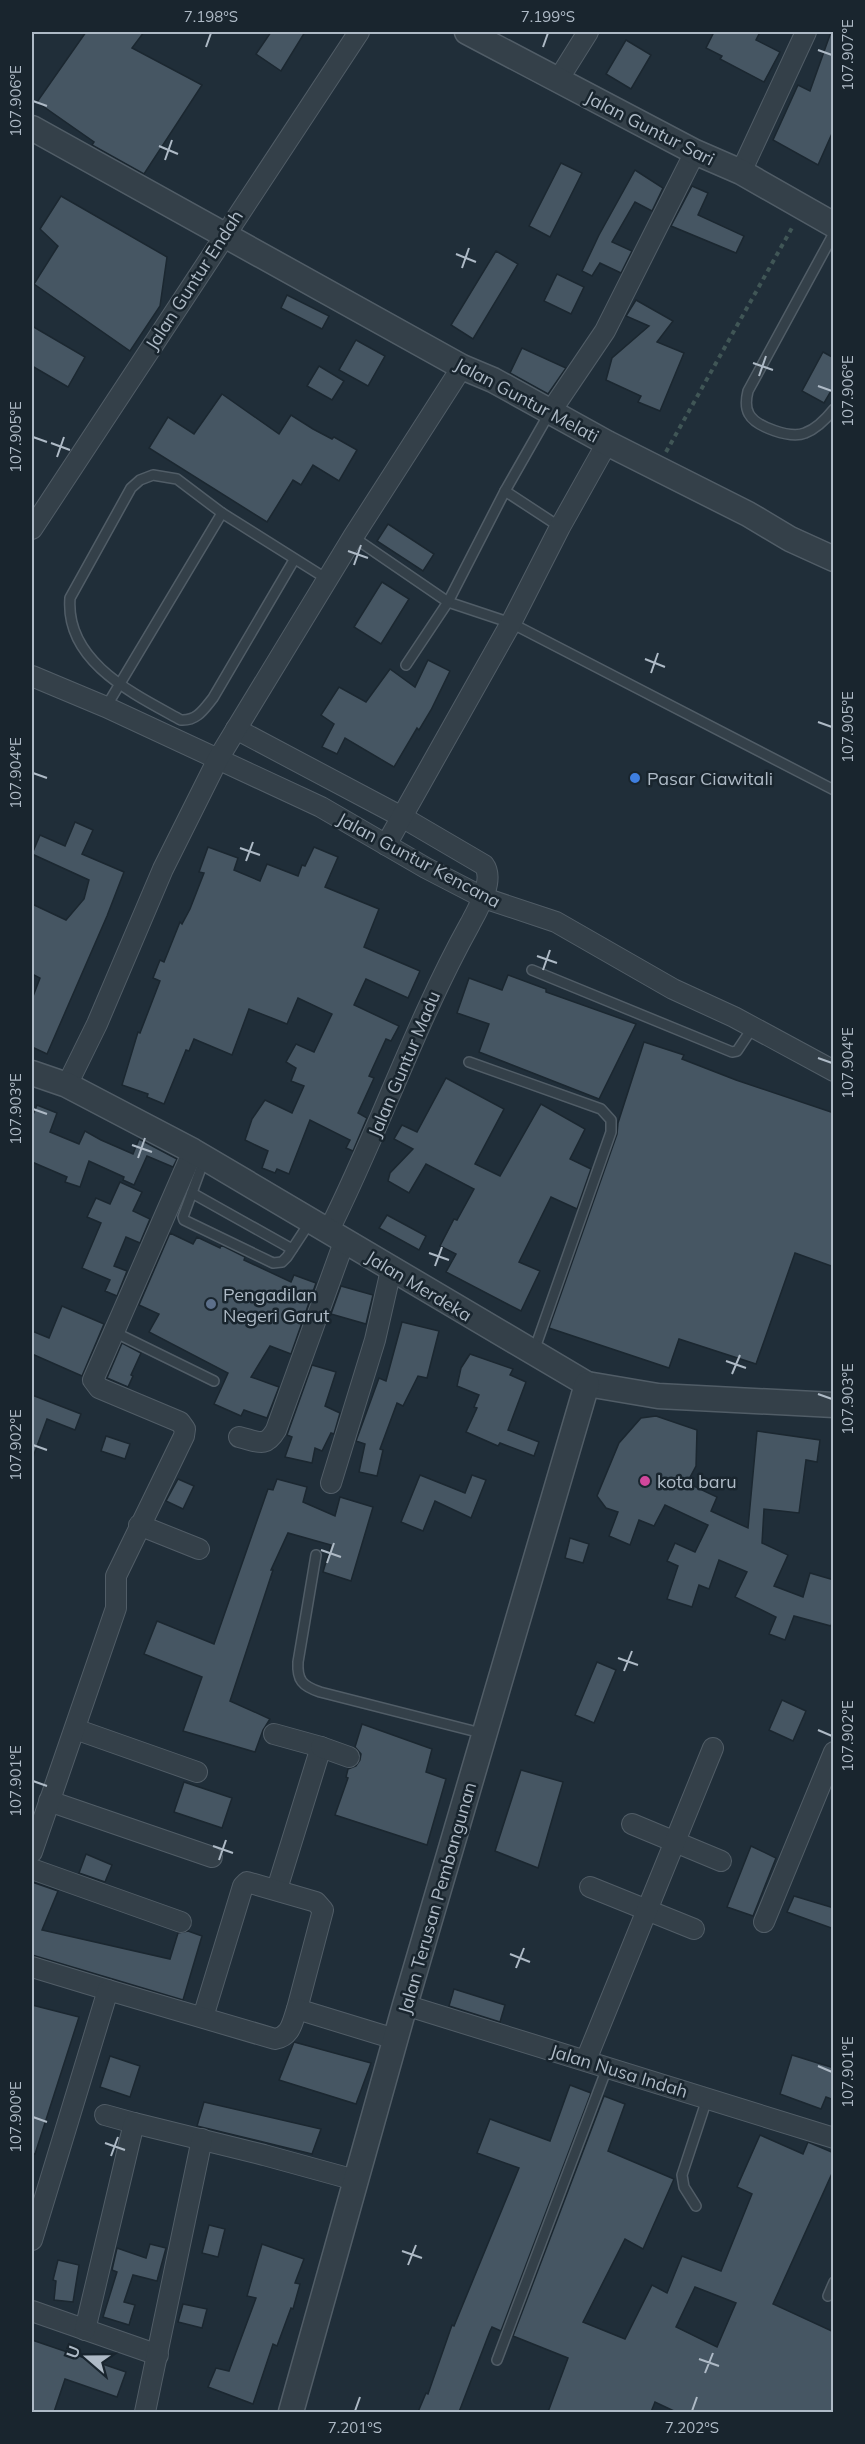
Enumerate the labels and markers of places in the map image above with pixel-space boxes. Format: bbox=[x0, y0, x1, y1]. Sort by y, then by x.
place label: Pasar Ciawitali bbox=[647, 767, 773, 790]
marker: Pasar Ciawitali bbox=[628, 771, 642, 785]
place label: Pengadilan Negeri Garut bbox=[223, 1283, 330, 1327]
marker: Pengadilan Negeri Garut bbox=[204, 1297, 218, 1311]
place label: kota baru bbox=[657, 1470, 737, 1493]
marker: kota baru bbox=[638, 1474, 652, 1488]

